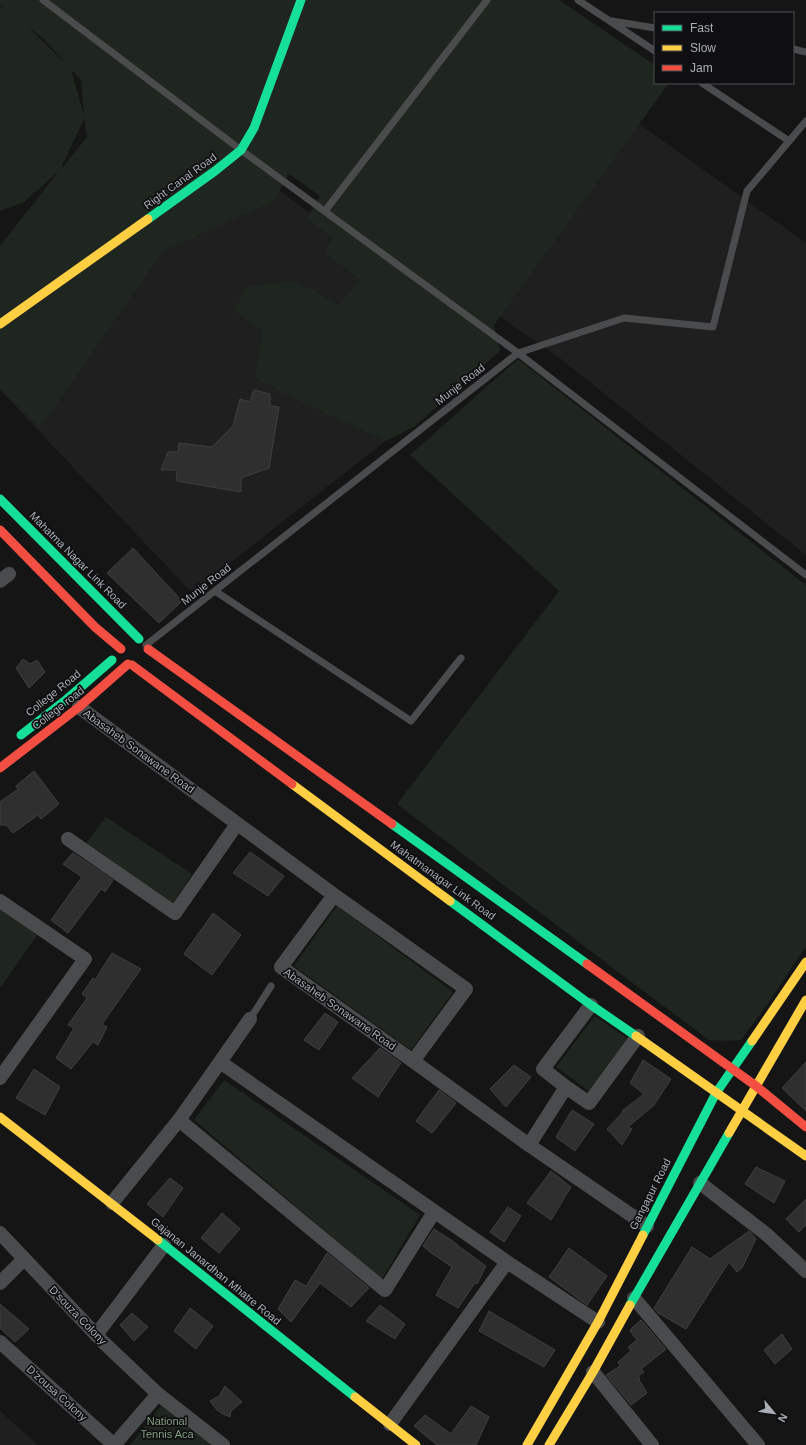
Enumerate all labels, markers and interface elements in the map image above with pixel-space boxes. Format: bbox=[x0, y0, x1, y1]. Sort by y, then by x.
legend bbox=[654, 12, 794, 84]
text: Fast bbox=[690, 21, 714, 35]
text: Slow bbox=[690, 41, 716, 55]
text: Jam bbox=[690, 61, 713, 75]
street label: Right Canal Road bbox=[141, 151, 219, 211]
street label: Munje Road bbox=[433, 361, 487, 407]
street label: Mahatma Nagar Link Road bbox=[27, 509, 129, 611]
street label: Munje Road bbox=[179, 561, 233, 607]
street label: College Road bbox=[23, 667, 83, 719]
street label: College road bbox=[30, 684, 86, 732]
street label: Abasaheb Sonawane Road bbox=[81, 707, 197, 795]
street label: Mahatmanagar Link Road bbox=[388, 838, 498, 922]
street label: Abasaheb Sonawane Road bbox=[282, 966, 398, 1052]
street label: Gangapur Road bbox=[627, 1156, 673, 1232]
street label: Gajanan Janardhan Mhatre Road bbox=[149, 1215, 283, 1327]
street label: D'souza Colony bbox=[47, 1283, 109, 1347]
street label: D'zousa Colony bbox=[24, 1363, 90, 1423]
north arrow bbox=[754, 1393, 794, 1433]
text: N bbox=[776, 1411, 790, 1424]
park label: National Tennis Aca bbox=[140, 1415, 194, 1440]

